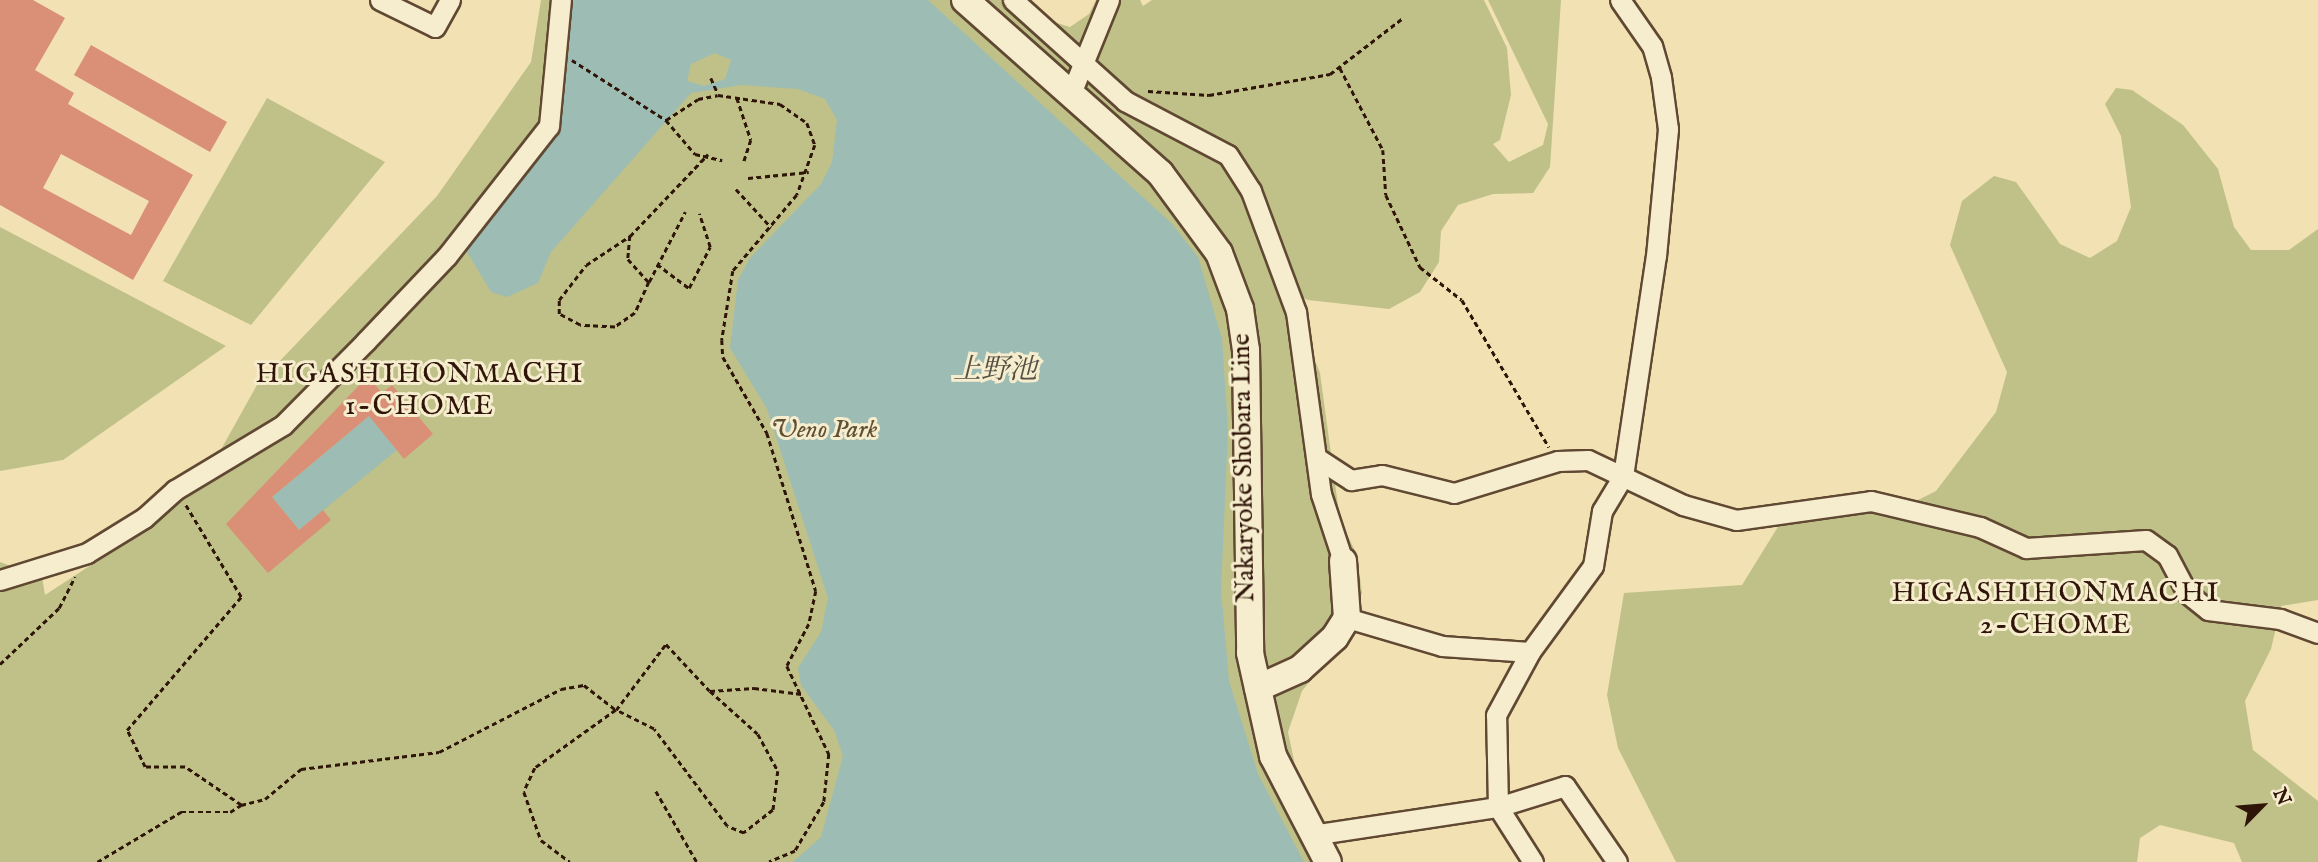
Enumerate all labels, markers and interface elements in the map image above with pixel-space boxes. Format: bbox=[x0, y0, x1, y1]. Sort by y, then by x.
street label: Nakaryoke Shobara Line bbox=[1226, 333, 1262, 603]
water label: 上野池 bbox=[953, 354, 1037, 388]
district label: HIGASHIHONMACHI 1-CHOME bbox=[257, 358, 583, 424]
park label: Ueno Park bbox=[770, 414, 878, 446]
district label: HIGASHIHONMACHI 2-CHOME bbox=[1893, 577, 2219, 643]
north arrow bbox=[2227, 771, 2297, 841]
text: N bbox=[2267, 785, 2295, 810]

